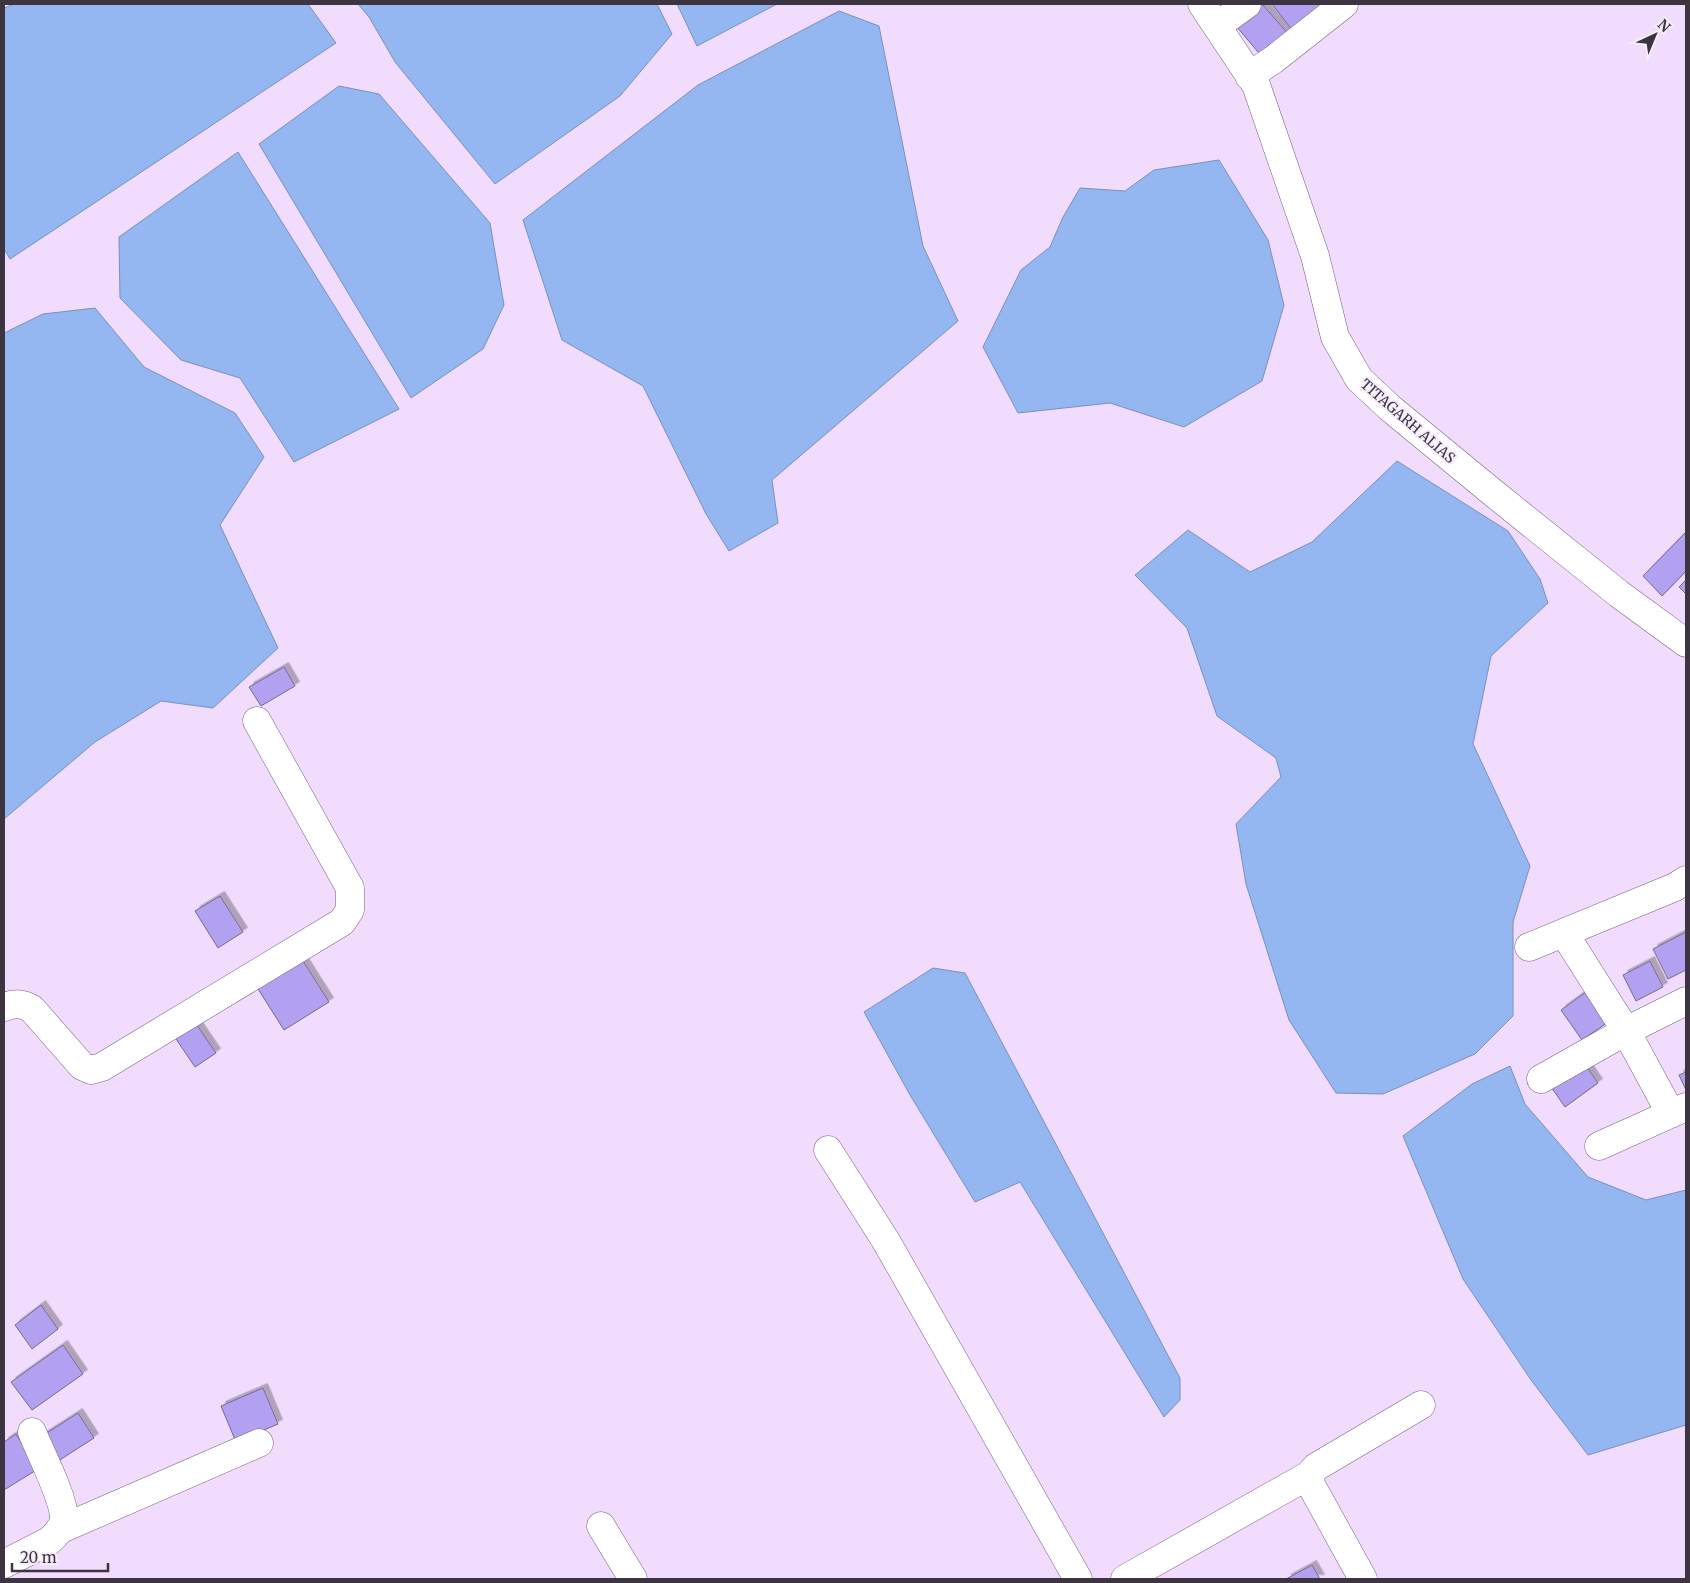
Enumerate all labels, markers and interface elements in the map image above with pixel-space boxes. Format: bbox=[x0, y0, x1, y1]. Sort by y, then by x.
north arrow bbox=[1630, 10, 1680, 60]
text: N bbox=[1654, 15, 1674, 36]
street label: TITAGARH ALIAS bbox=[1357, 375, 1459, 467]
scale bar bbox=[12, 1540, 109, 1572]
text: 20 m bbox=[20, 1548, 57, 1567]

